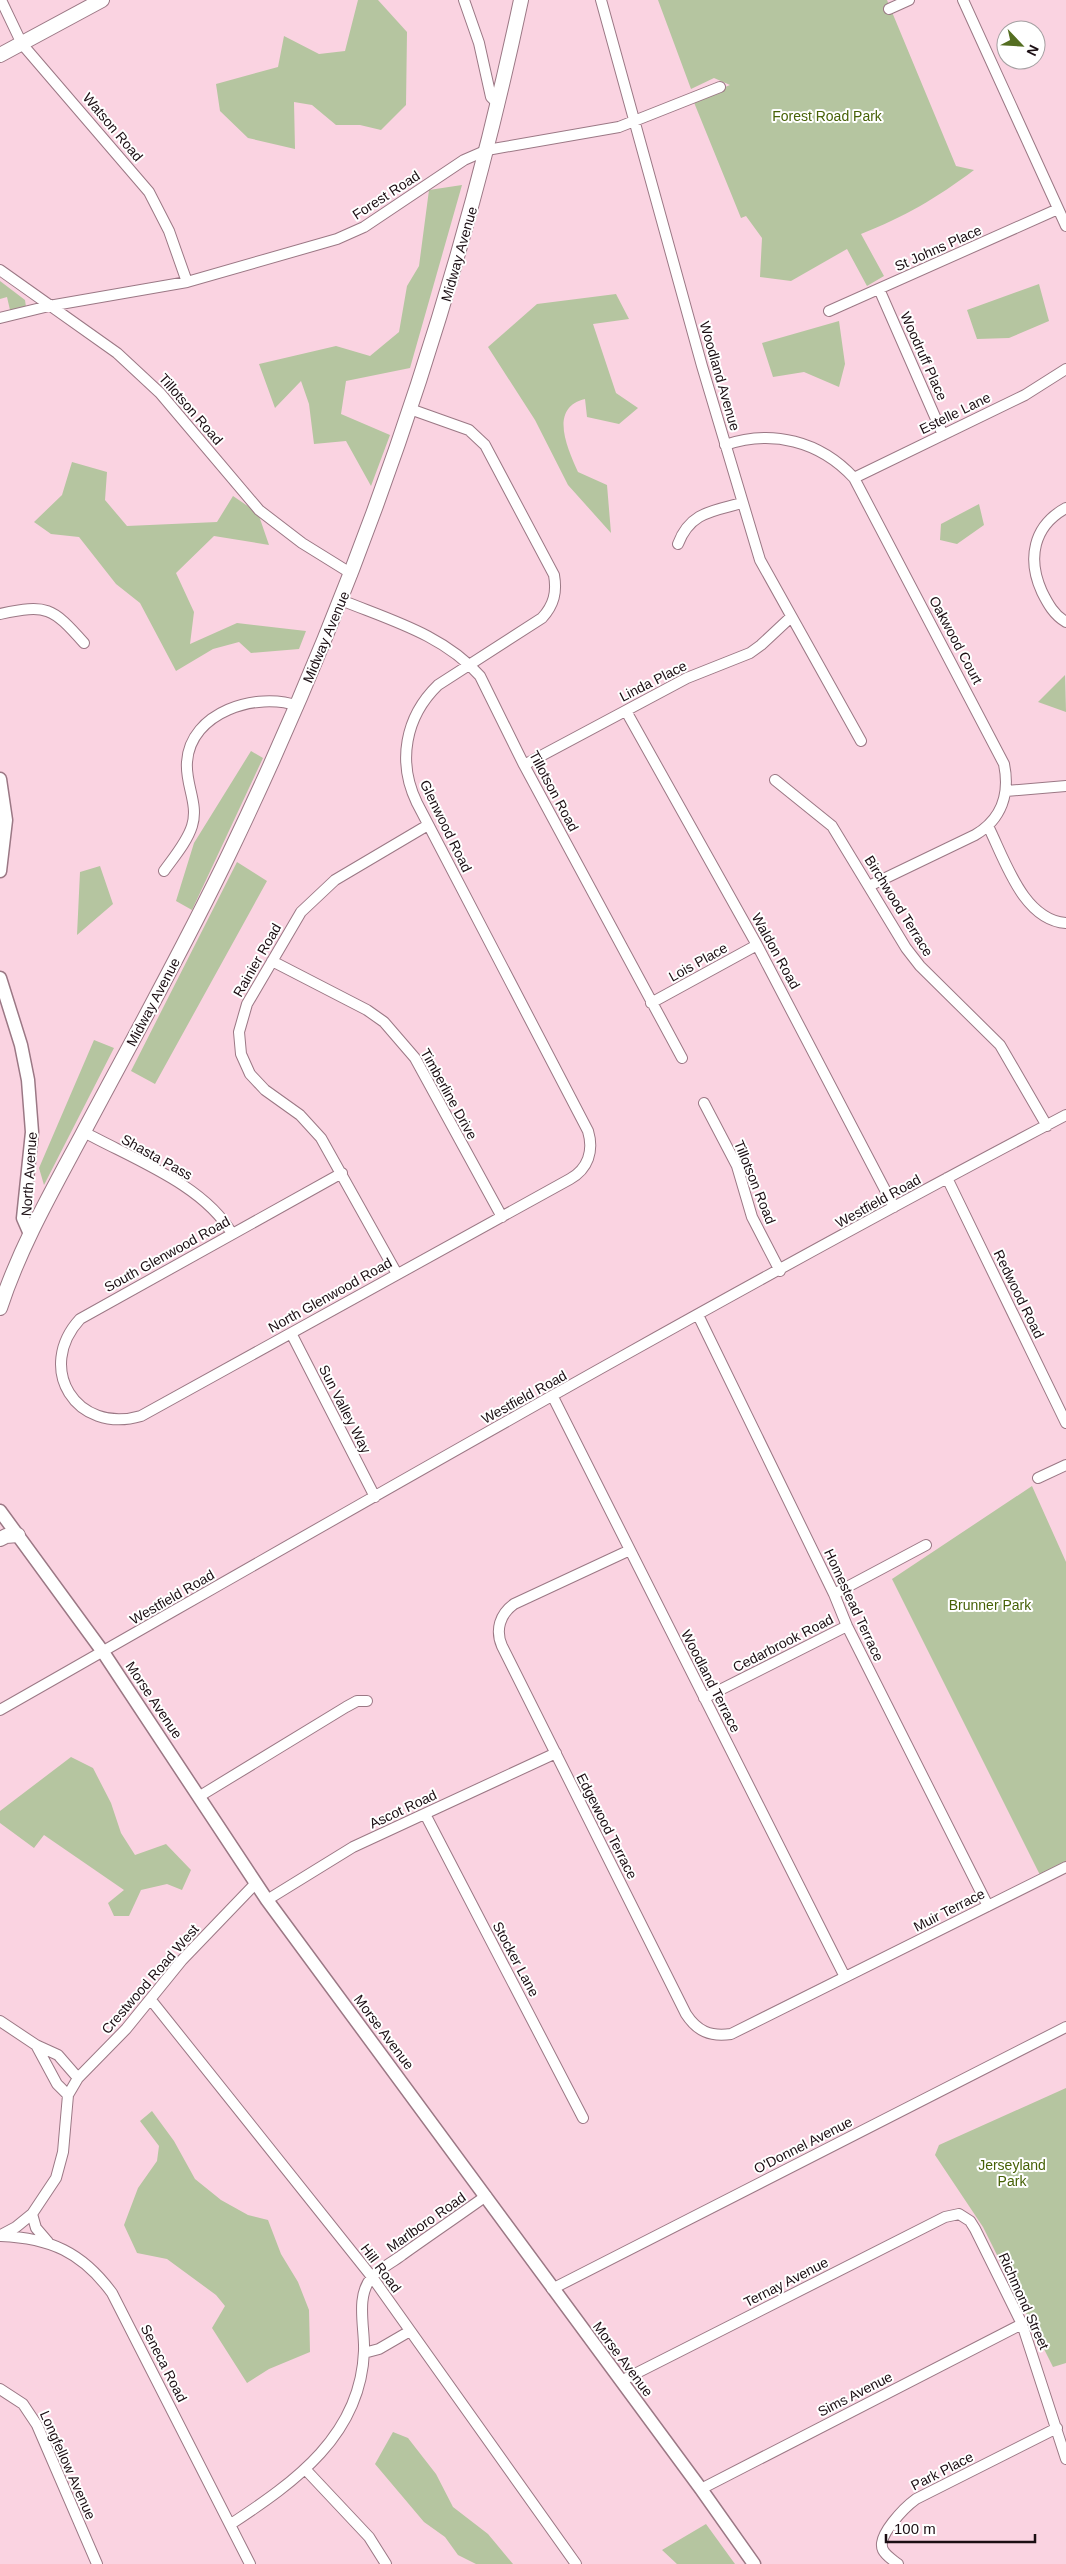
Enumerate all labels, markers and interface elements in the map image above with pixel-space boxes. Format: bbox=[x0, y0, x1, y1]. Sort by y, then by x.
north arrow bbox=[996, 20, 1046, 70]
text: N bbox=[1023, 43, 1042, 58]
street label: Watson Road bbox=[80, 90, 146, 164]
park label: Forest Road Park bbox=[772, 108, 883, 124]
street label: Forest Road bbox=[349, 167, 423, 223]
street label: Midway Avenue bbox=[438, 205, 480, 303]
street label: St Johns Place bbox=[892, 222, 984, 274]
street label: Woodruff Place bbox=[897, 309, 951, 403]
street label: Woodland Avenue bbox=[697, 319, 743, 433]
street label: Tillotson Road bbox=[156, 370, 226, 448]
street label: Estelle Lane bbox=[917, 389, 993, 437]
street label: Midway Avenue bbox=[300, 589, 353, 685]
street label: Oakwood Court bbox=[926, 593, 986, 687]
street label: Linda Place bbox=[617, 657, 689, 705]
street label: Tillotson Road bbox=[526, 748, 582, 834]
street label: Glenwood Road bbox=[417, 777, 475, 875]
street label: Birchwood Terrace bbox=[862, 853, 937, 959]
street label: Waldon Road bbox=[749, 910, 803, 992]
street label: Rainier Road bbox=[230, 921, 284, 999]
street label: Lois Place bbox=[666, 939, 730, 985]
street label: Midway Avenue bbox=[123, 955, 183, 1049]
street label: Timberline Drive bbox=[417, 1046, 481, 1142]
street label: North Avenue bbox=[18, 1131, 40, 1217]
street label: Shasta Pass bbox=[119, 1131, 195, 1183]
street label: Tillotson Road bbox=[731, 1138, 779, 1226]
street label: Westfield Road bbox=[833, 1171, 923, 1231]
street label: South Glenwood Road bbox=[102, 1213, 232, 1295]
street label: Redwood Road bbox=[991, 1247, 1047, 1341]
street label: North Glenwood Road bbox=[266, 1254, 394, 1336]
street label: Sun Valley Way bbox=[316, 1362, 374, 1456]
street label: Westfield Road bbox=[479, 1367, 569, 1427]
street label: Homestead Terrace bbox=[821, 1546, 887, 1664]
street label: Westfield Road bbox=[127, 1566, 217, 1628]
park label: Brunner Park bbox=[949, 1597, 1032, 1613]
street label: Cedarbrook Road bbox=[730, 1611, 836, 1675]
street label: Woodland Terrace bbox=[678, 1627, 744, 1735]
street label: Morse Avenue bbox=[122, 1659, 186, 1742]
street label: Edgewood Terrace bbox=[573, 1770, 641, 1882]
street label: Ascot Road bbox=[367, 1786, 439, 1832]
street label: Muir Terrace bbox=[911, 1885, 987, 1935]
street label: Stocker Lane bbox=[490, 1919, 543, 1999]
street label: Crestwood Road West bbox=[98, 1921, 202, 2037]
street label: Morse Avenue bbox=[351, 1992, 417, 2073]
street label: O'Donnel Avenue bbox=[751, 2113, 855, 2177]
park label: Jerseyland Park bbox=[978, 2157, 1046, 2189]
street label: Marlboro Road bbox=[383, 2189, 469, 2255]
street label: Hill Road bbox=[358, 2240, 404, 2296]
street label: Richmond Street bbox=[995, 2250, 1053, 2352]
street label: Ternay Avenue bbox=[741, 2254, 831, 2310]
street label: Morse Avenue bbox=[590, 2319, 656, 2400]
street label: Seneca Road bbox=[138, 2322, 190, 2404]
street label: Sims Avenue bbox=[815, 2368, 895, 2420]
street label: Longfellow Avenue bbox=[37, 2408, 99, 2522]
street label: Park Place bbox=[908, 2448, 976, 2493]
scale bar bbox=[886, 2512, 1035, 2544]
text: 100 m bbox=[894, 2520, 936, 2537]

